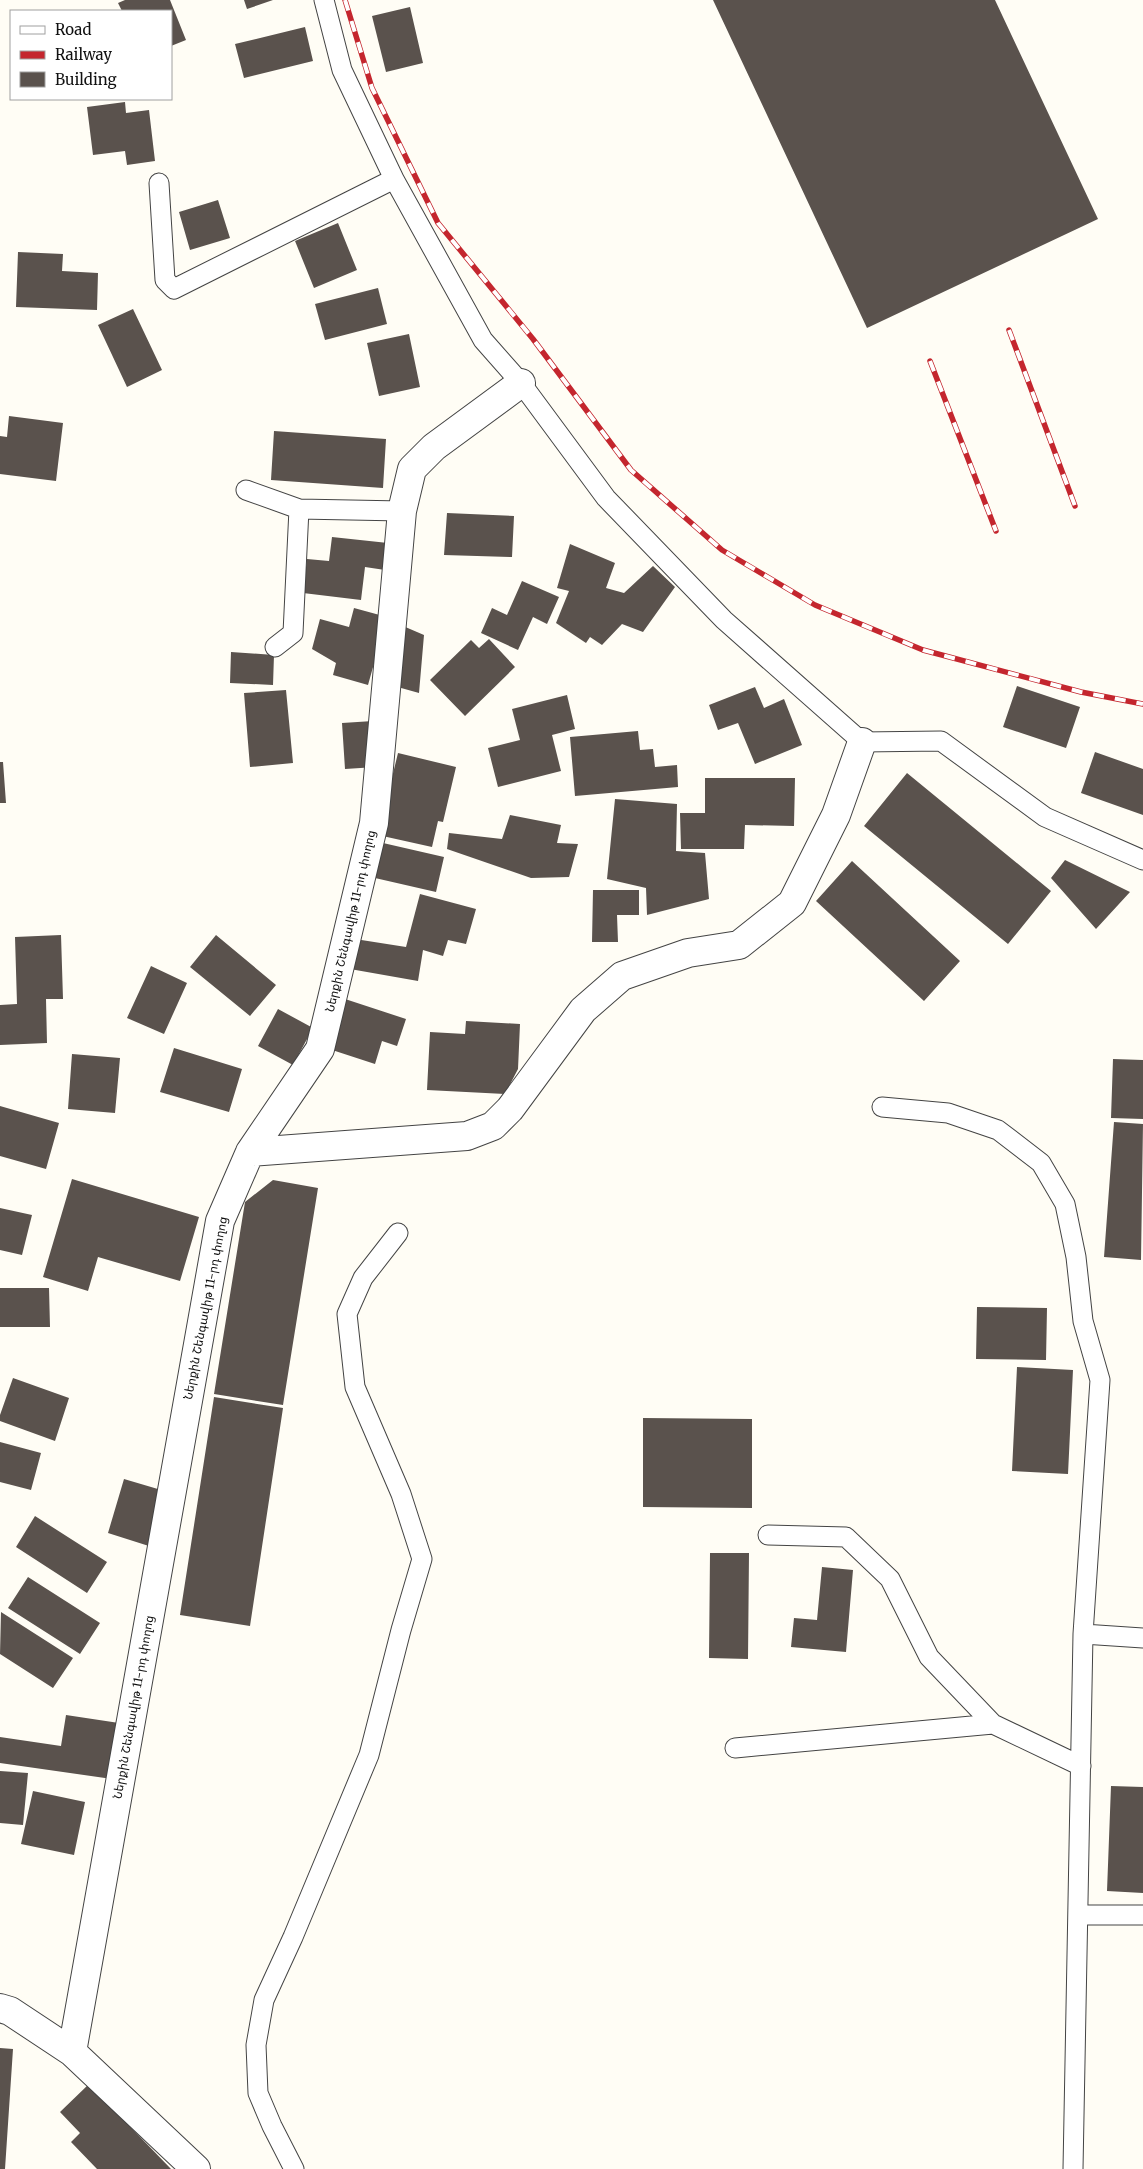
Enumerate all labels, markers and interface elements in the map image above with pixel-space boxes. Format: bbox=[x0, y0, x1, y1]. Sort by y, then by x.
legend bbox=[10, 10, 172, 100]
text: Road bbox=[55, 20, 91, 39]
text: Railway bbox=[55, 45, 112, 64]
text: Building bbox=[55, 70, 117, 89]
street label: Ներքին Շենգավիթ 11-րդ փողոց bbox=[322, 829, 378, 1013]
street label: Ներքին Շենգավիթ 11-րդ փողոց bbox=[180, 1215, 230, 1401]
street label: Ներքին Շենգավիթ 11-րդ փողոց bbox=[109, 1614, 157, 1800]

